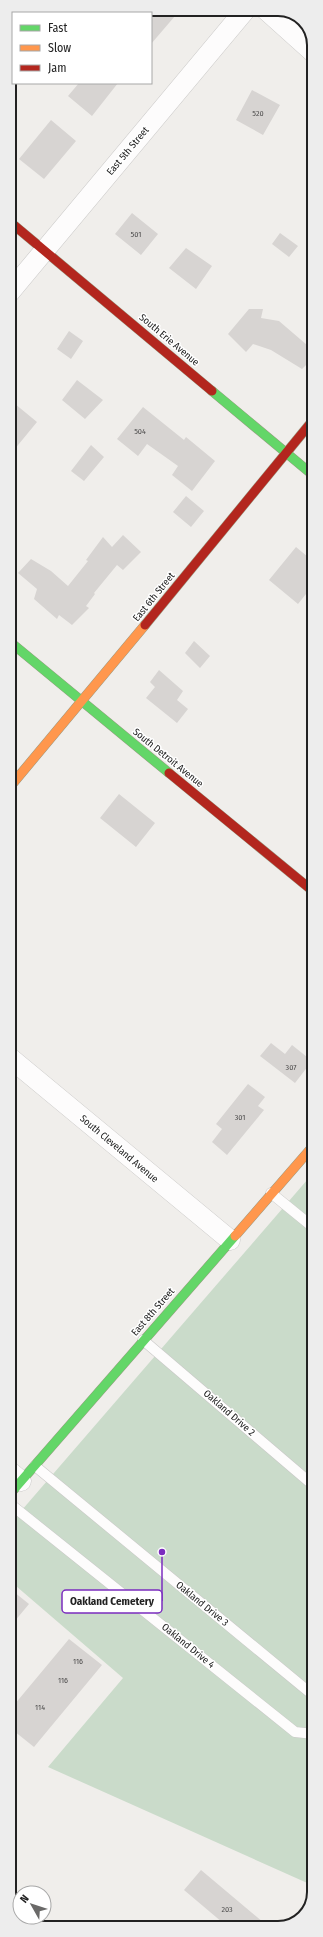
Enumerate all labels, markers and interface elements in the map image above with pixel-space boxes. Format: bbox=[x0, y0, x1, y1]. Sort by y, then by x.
legend bbox=[12, 12, 152, 84]
text: Fast bbox=[48, 21, 67, 35]
text: Slow bbox=[48, 41, 71, 55]
text: Jam bbox=[48, 61, 66, 75]
house number: 520 bbox=[252, 109, 264, 118]
street label: East 5th Street bbox=[104, 124, 152, 178]
house number: 501 bbox=[131, 230, 141, 239]
street label: South Erie Avenue bbox=[137, 312, 201, 369]
house number: 504 bbox=[134, 427, 146, 436]
street label: East 6th Street bbox=[131, 569, 178, 624]
street label: South Detroit Avenue bbox=[130, 726, 206, 790]
house number: 307 bbox=[286, 1063, 297, 1072]
street label: South Cleveland Avenue bbox=[77, 1113, 161, 1185]
house number: 301 bbox=[235, 1113, 245, 1122]
street label: East 8th Street bbox=[129, 1285, 178, 1338]
street label: Oakland Drive 2 bbox=[201, 1387, 258, 1439]
street label: Oakland Drive 3 bbox=[173, 1579, 231, 1629]
callout: Oakland Cemetery bbox=[62, 1590, 162, 1613]
text: Oakland Cemetery bbox=[70, 1595, 155, 1608]
street label: Oakland Drive 4 bbox=[159, 1621, 217, 1671]
house number: 116 bbox=[73, 1657, 83, 1666]
house number: 116 bbox=[58, 1676, 68, 1685]
house number: 114 bbox=[35, 1703, 45, 1712]
north arrow bbox=[12, 1885, 52, 1925]
text: N bbox=[17, 1892, 32, 1906]
house number: 203 bbox=[221, 1905, 233, 1914]

